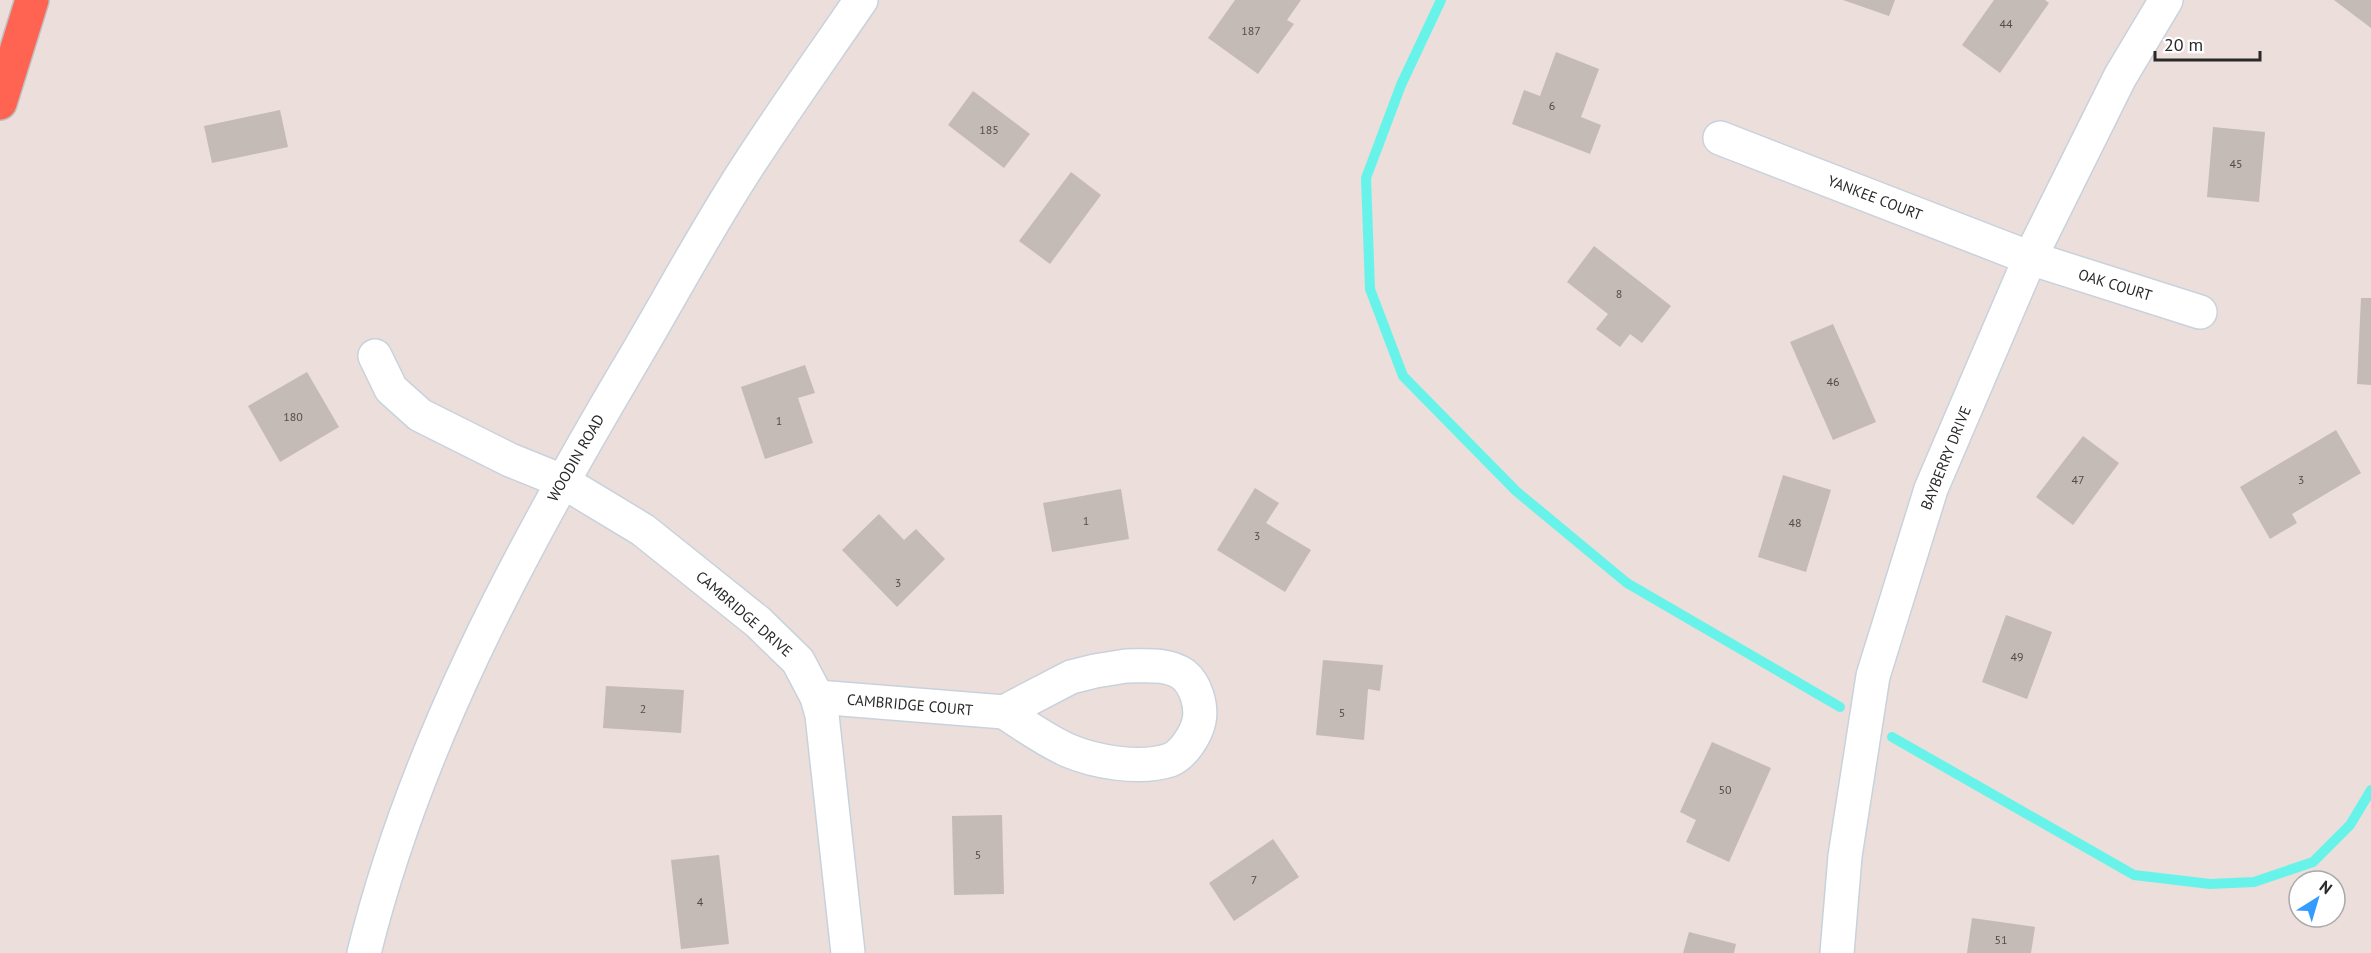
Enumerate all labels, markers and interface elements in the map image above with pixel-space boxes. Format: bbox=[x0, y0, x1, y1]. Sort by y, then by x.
house number: 44 bbox=[1999, 16, 2013, 31]
house number: 187 bbox=[1241, 23, 1261, 38]
scale bar bbox=[2155, 24, 2260, 62]
text: 20 m bbox=[2164, 33, 2203, 56]
house number: 6 bbox=[1549, 98, 1555, 113]
house number: 185 bbox=[979, 122, 999, 137]
house number: 45 bbox=[2229, 156, 2243, 171]
street label: YANKEE COURT bbox=[1825, 171, 1926, 225]
street label: OAK COURT bbox=[2076, 264, 2155, 305]
house number: 8 bbox=[1616, 286, 1622, 301]
house number: 46 bbox=[1826, 374, 1840, 389]
street label: BAYBERRY DRIVE bbox=[1916, 403, 1975, 513]
house number: 180 bbox=[283, 409, 303, 424]
street label: WOODIN ROAD bbox=[543, 411, 608, 505]
house number: 1 bbox=[776, 413, 782, 428]
house number: 47 bbox=[2071, 472, 2085, 487]
house number: 3 bbox=[2298, 472, 2304, 487]
house number: 1 bbox=[1083, 513, 1089, 528]
house number: 48 bbox=[1788, 515, 1802, 530]
house number: 3 bbox=[1254, 528, 1260, 543]
street label: CAMBRIDGE DRIVE bbox=[692, 567, 796, 661]
house number: 3 bbox=[895, 575, 901, 590]
house number: 49 bbox=[2010, 649, 2024, 664]
street label: CAMBRIDGE COURT bbox=[846, 690, 975, 720]
house number: 2 bbox=[640, 701, 646, 716]
house number: 5 bbox=[1339, 705, 1345, 720]
house number: 50 bbox=[1718, 782, 1732, 797]
house number: 5 bbox=[975, 847, 981, 862]
north arrow bbox=[2287, 869, 2347, 929]
house number: 7 bbox=[1251, 872, 1257, 887]
text: N bbox=[2316, 876, 2336, 898]
house number: 4 bbox=[697, 894, 704, 909]
house number: 51 bbox=[1994, 932, 2008, 947]

